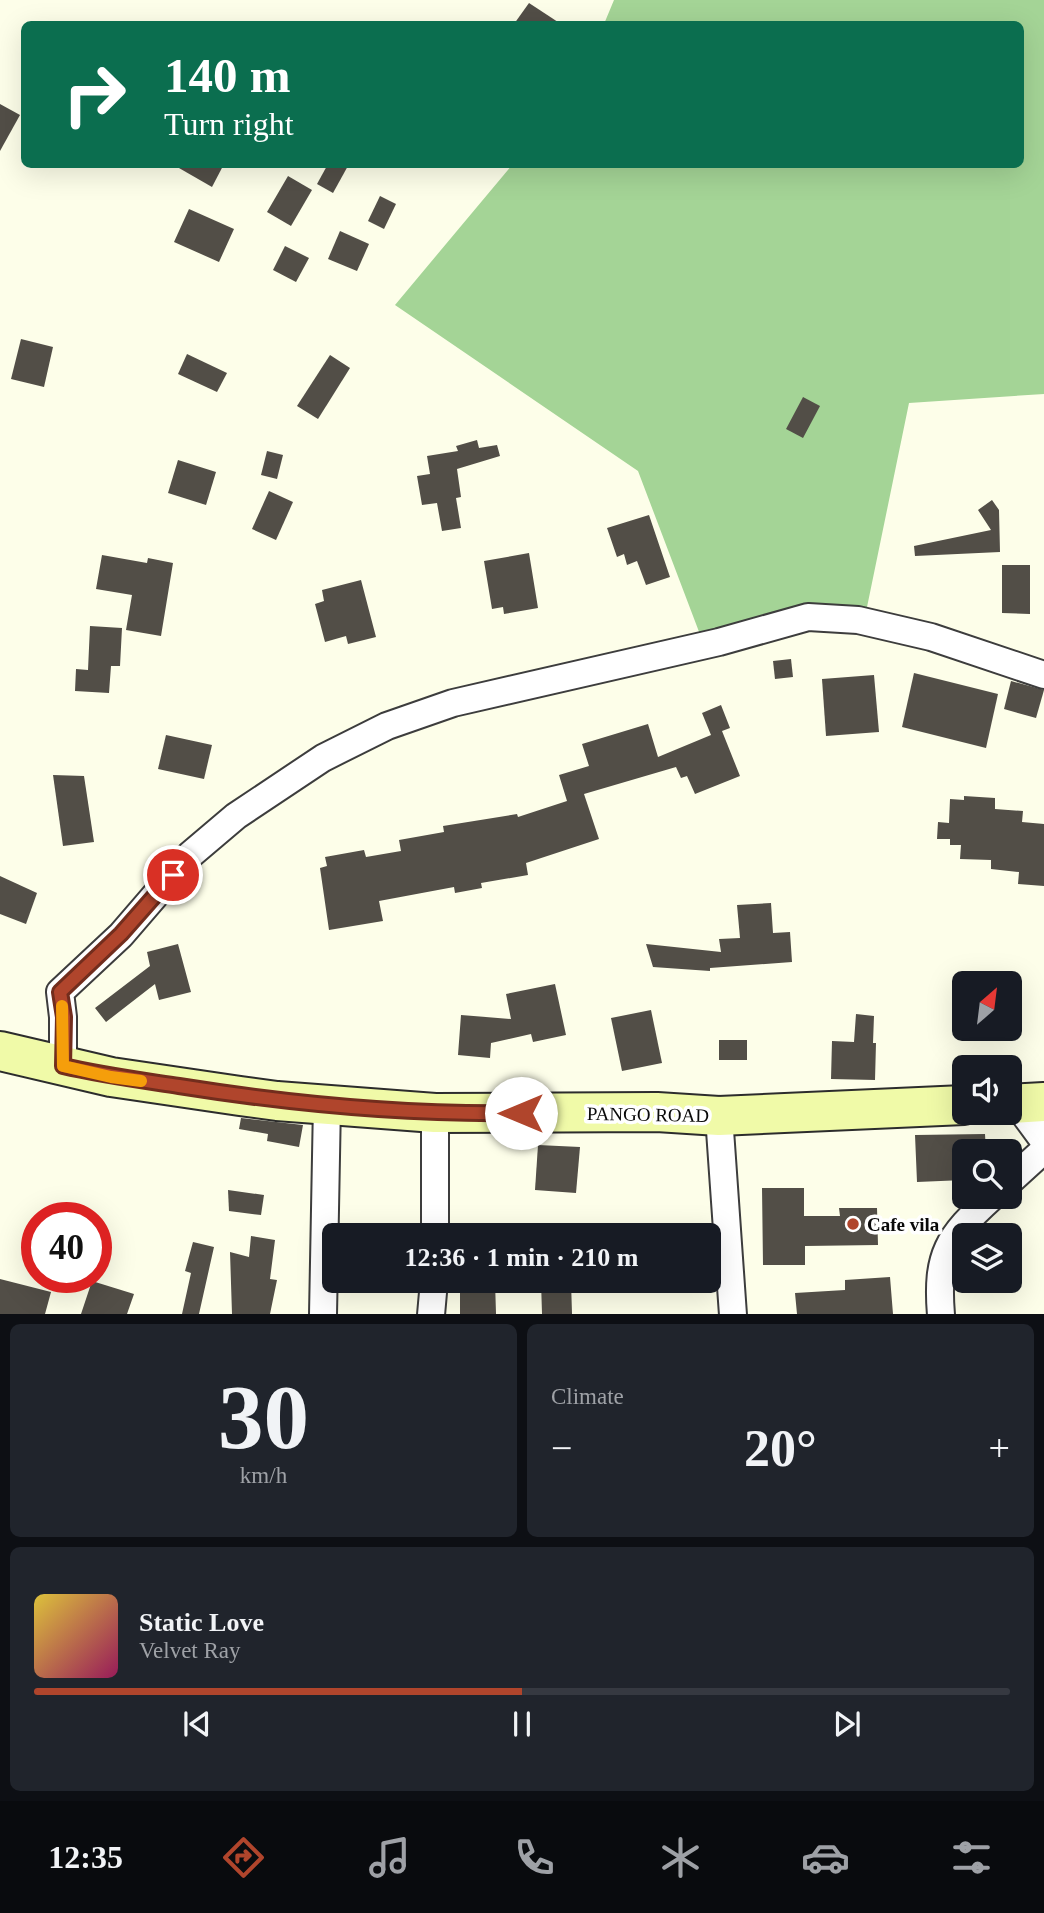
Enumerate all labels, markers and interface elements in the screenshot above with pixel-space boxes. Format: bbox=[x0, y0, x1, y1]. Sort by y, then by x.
text: 140 m bbox=[164, 48, 291, 103]
icon: right bbox=[49, 49, 140, 140]
text: Turn right bbox=[164, 106, 294, 142]
pin bbox=[143, 845, 203, 905]
icon: arrive bbox=[154, 856, 192, 894]
north arrow bbox=[952, 971, 1022, 1041]
map controls bbox=[952, 971, 1022, 1293]
button: sound bbox=[952, 1055, 1022, 1125]
position arrow bbox=[484, 1076, 558, 1150]
street label: PANGO ROAD bbox=[587, 1103, 709, 1126]
button: search bbox=[952, 1139, 1022, 1209]
speed limit sign: 40 bbox=[21, 1202, 112, 1293]
place label: Cafe vila bbox=[867, 1214, 940, 1235]
marker: Cafe vila bbox=[845, 1216, 861, 1232]
button: layers bbox=[952, 1223, 1022, 1293]
text: 12:36 · 1 min · 210 m bbox=[405, 1243, 639, 1272]
text: 30 bbox=[218, 1367, 309, 1468]
text: Climate bbox=[551, 1384, 624, 1409]
text: 20° bbox=[744, 1420, 817, 1477]
text: − bbox=[551, 1427, 572, 1469]
text: + bbox=[989, 1427, 1010, 1469]
text: km/h bbox=[240, 1463, 287, 1488]
text: Static Love bbox=[139, 1608, 264, 1637]
text: Velvet Ray bbox=[139, 1638, 241, 1663]
icon: previous bbox=[178, 1705, 216, 1743]
icon: pause bbox=[503, 1705, 541, 1743]
icon: next bbox=[828, 1705, 866, 1743]
icon: directions bbox=[219, 1833, 268, 1882]
icon: music bbox=[365, 1833, 414, 1882]
icon: phone bbox=[510, 1833, 559, 1882]
icon: climate bbox=[656, 1833, 705, 1882]
icon: car bbox=[801, 1833, 850, 1882]
icon: filters bbox=[947, 1833, 996, 1882]
text: 12:35 bbox=[48, 1839, 123, 1875]

